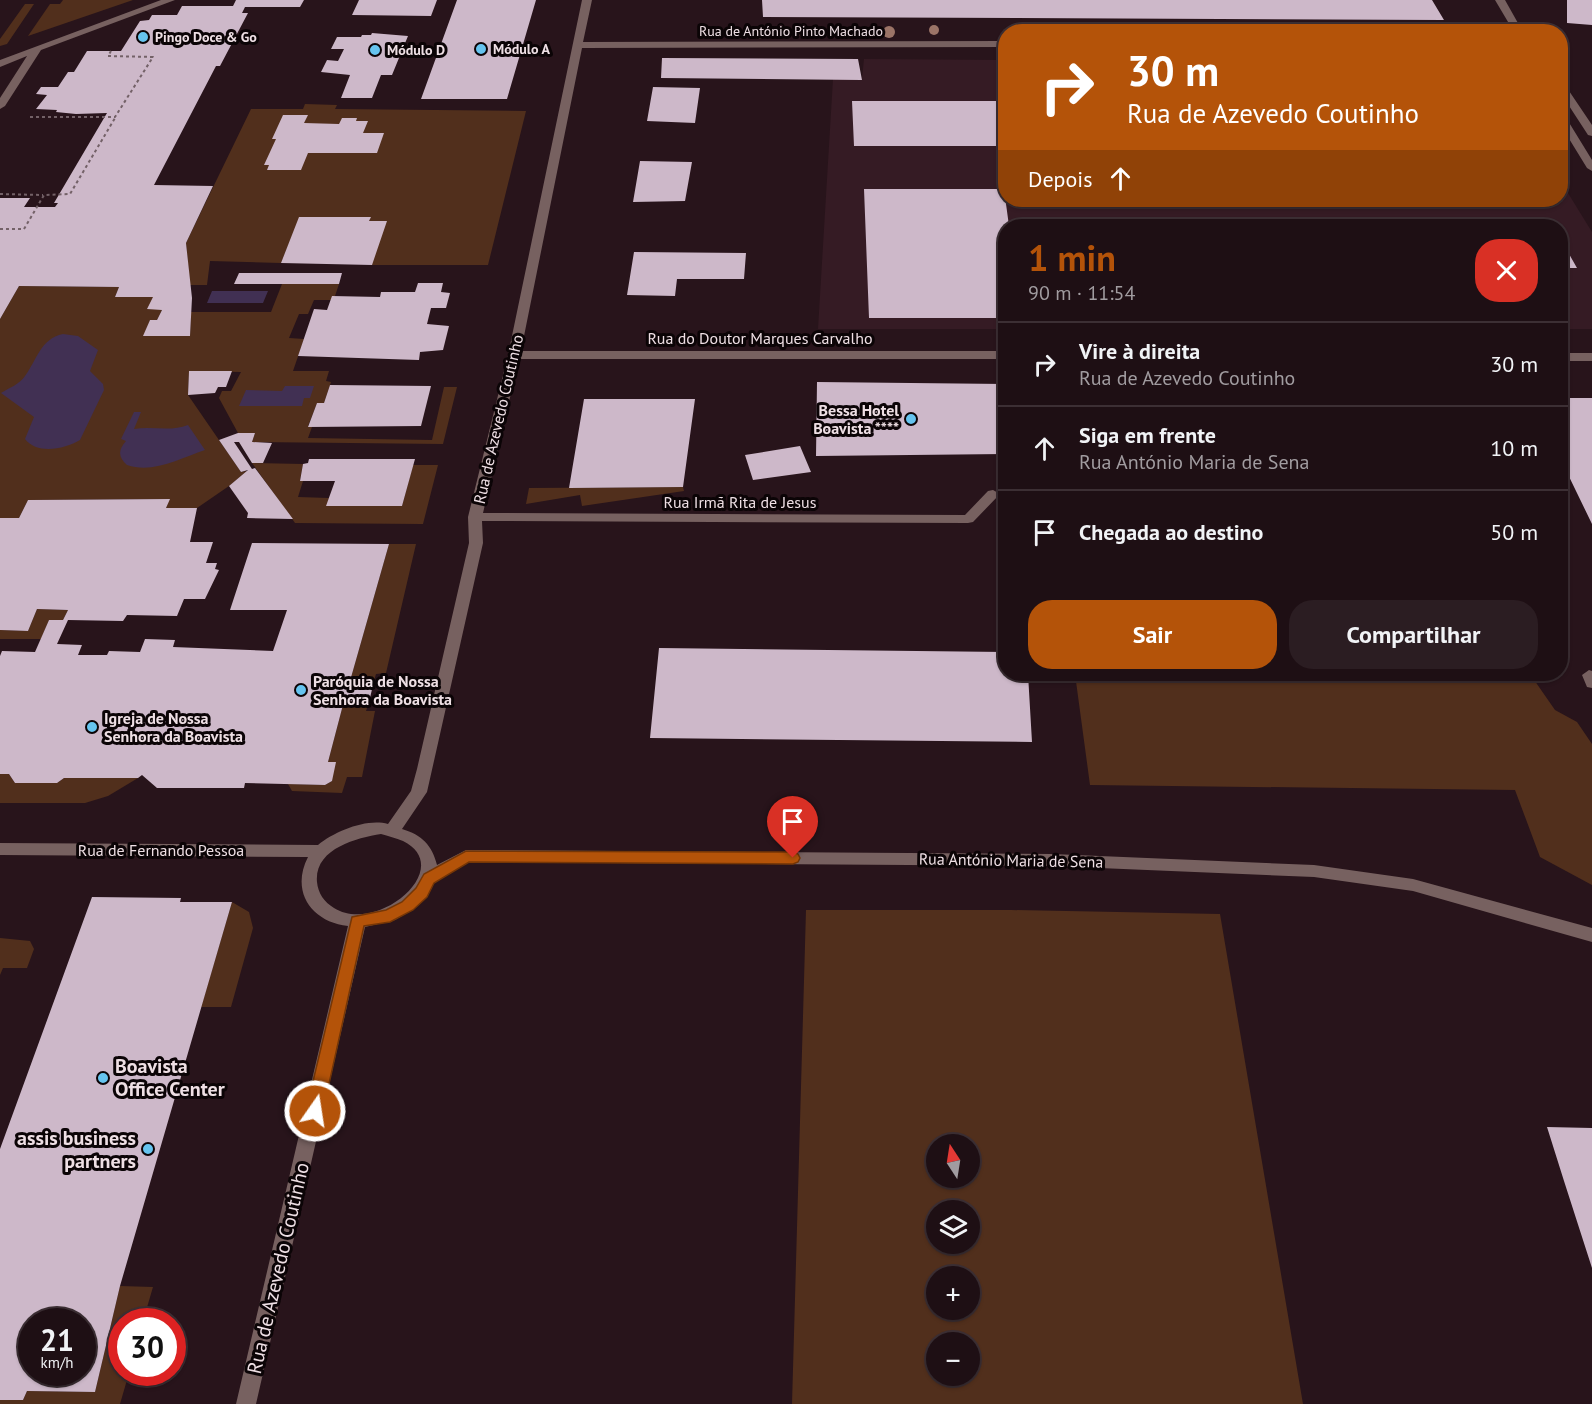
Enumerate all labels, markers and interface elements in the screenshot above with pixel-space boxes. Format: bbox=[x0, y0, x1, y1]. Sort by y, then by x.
street label: Rua de António Pinto Machado bbox=[699, 22, 883, 40]
place label: Pingo Doce & Go bbox=[155, 28, 257, 46]
marker: Pingo Doce & Go bbox=[136, 30, 150, 44]
place label: Módulo A bbox=[493, 40, 550, 58]
place label: Módulo D bbox=[387, 41, 445, 59]
marker: Módulo A bbox=[474, 42, 488, 56]
marker: Módulo D bbox=[368, 43, 382, 57]
text: 30 m bbox=[1127, 43, 1219, 98]
icon: right bbox=[1028, 48, 1106, 126]
text: Rua de Azevedo Coutinho bbox=[1127, 96, 1419, 130]
icon: ahead bbox=[1104, 162, 1137, 195]
text: Depois bbox=[1028, 165, 1092, 193]
text: 1 min bbox=[1028, 234, 1116, 281]
button: close bbox=[1475, 239, 1538, 302]
text: 90 m · 11:54 bbox=[1028, 280, 1135, 306]
street label: Rua do Doutor Marques Carvalho bbox=[647, 328, 873, 348]
street label: Rua de Azevedo Coutinho bbox=[469, 332, 527, 506]
text: Vire à direita bbox=[1079, 337, 1200, 365]
icon: right bbox=[1028, 348, 1061, 381]
text: 30 m bbox=[1490, 350, 1538, 378]
text: Rua de Azevedo Coutinho bbox=[1079, 365, 1295, 391]
place label: Bessa Hotel Boavista **** bbox=[813, 400, 899, 438]
marker: Bessa Hotel Boavista **** bbox=[904, 412, 918, 426]
text: Siga em frente bbox=[1079, 421, 1216, 449]
icon: ahead bbox=[1028, 432, 1061, 465]
text: 10 m bbox=[1490, 434, 1538, 462]
text: Rua António Maria de Sena bbox=[1079, 449, 1309, 475]
street label: Rua Irmã Rita de Jesus bbox=[664, 492, 817, 512]
icon: arrive bbox=[1028, 516, 1061, 549]
text: Chegada ao destino bbox=[1079, 518, 1263, 546]
text: 50 m bbox=[1490, 518, 1538, 546]
button: Sair bbox=[1028, 600, 1277, 669]
button: Compartilhar bbox=[1289, 600, 1538, 669]
place label: Paróquia de Nossa Senhora da Boavista bbox=[313, 671, 452, 709]
marker: Paróquia de Nossa Senhora da Boavista bbox=[294, 683, 308, 697]
place label: Igreja de Nossa Senhora da Boavista bbox=[104, 708, 243, 746]
marker: Igreja de Nossa Senhora da Boavista bbox=[85, 720, 99, 734]
pin bbox=[767, 796, 818, 858]
icon: arrive bbox=[776, 805, 809, 838]
street label: Rua de Fernando Pessoa bbox=[78, 840, 244, 860]
street label: Rua António Maria de Sena bbox=[919, 848, 1103, 872]
place label: Boavista Office Center bbox=[115, 1053, 225, 1102]
marker: Boavista Office Center bbox=[96, 1071, 110, 1085]
position arrow bbox=[283, 1079, 347, 1143]
place label: assis business partners bbox=[17, 1125, 136, 1174]
north arrow bbox=[926, 1134, 980, 1188]
map controls bbox=[926, 1134, 980, 1386]
marker: assis business partners bbox=[141, 1142, 155, 1156]
street label: Rua de Azevedo Coutinho bbox=[241, 1160, 315, 1376]
button: layers bbox=[926, 1200, 980, 1254]
button: + bbox=[926, 1266, 980, 1320]
speed limit sign: 30 bbox=[108, 1308, 186, 1386]
text: 21 bbox=[40, 1320, 74, 1359]
button: − bbox=[926, 1332, 980, 1386]
text: km/h bbox=[41, 1353, 73, 1372]

